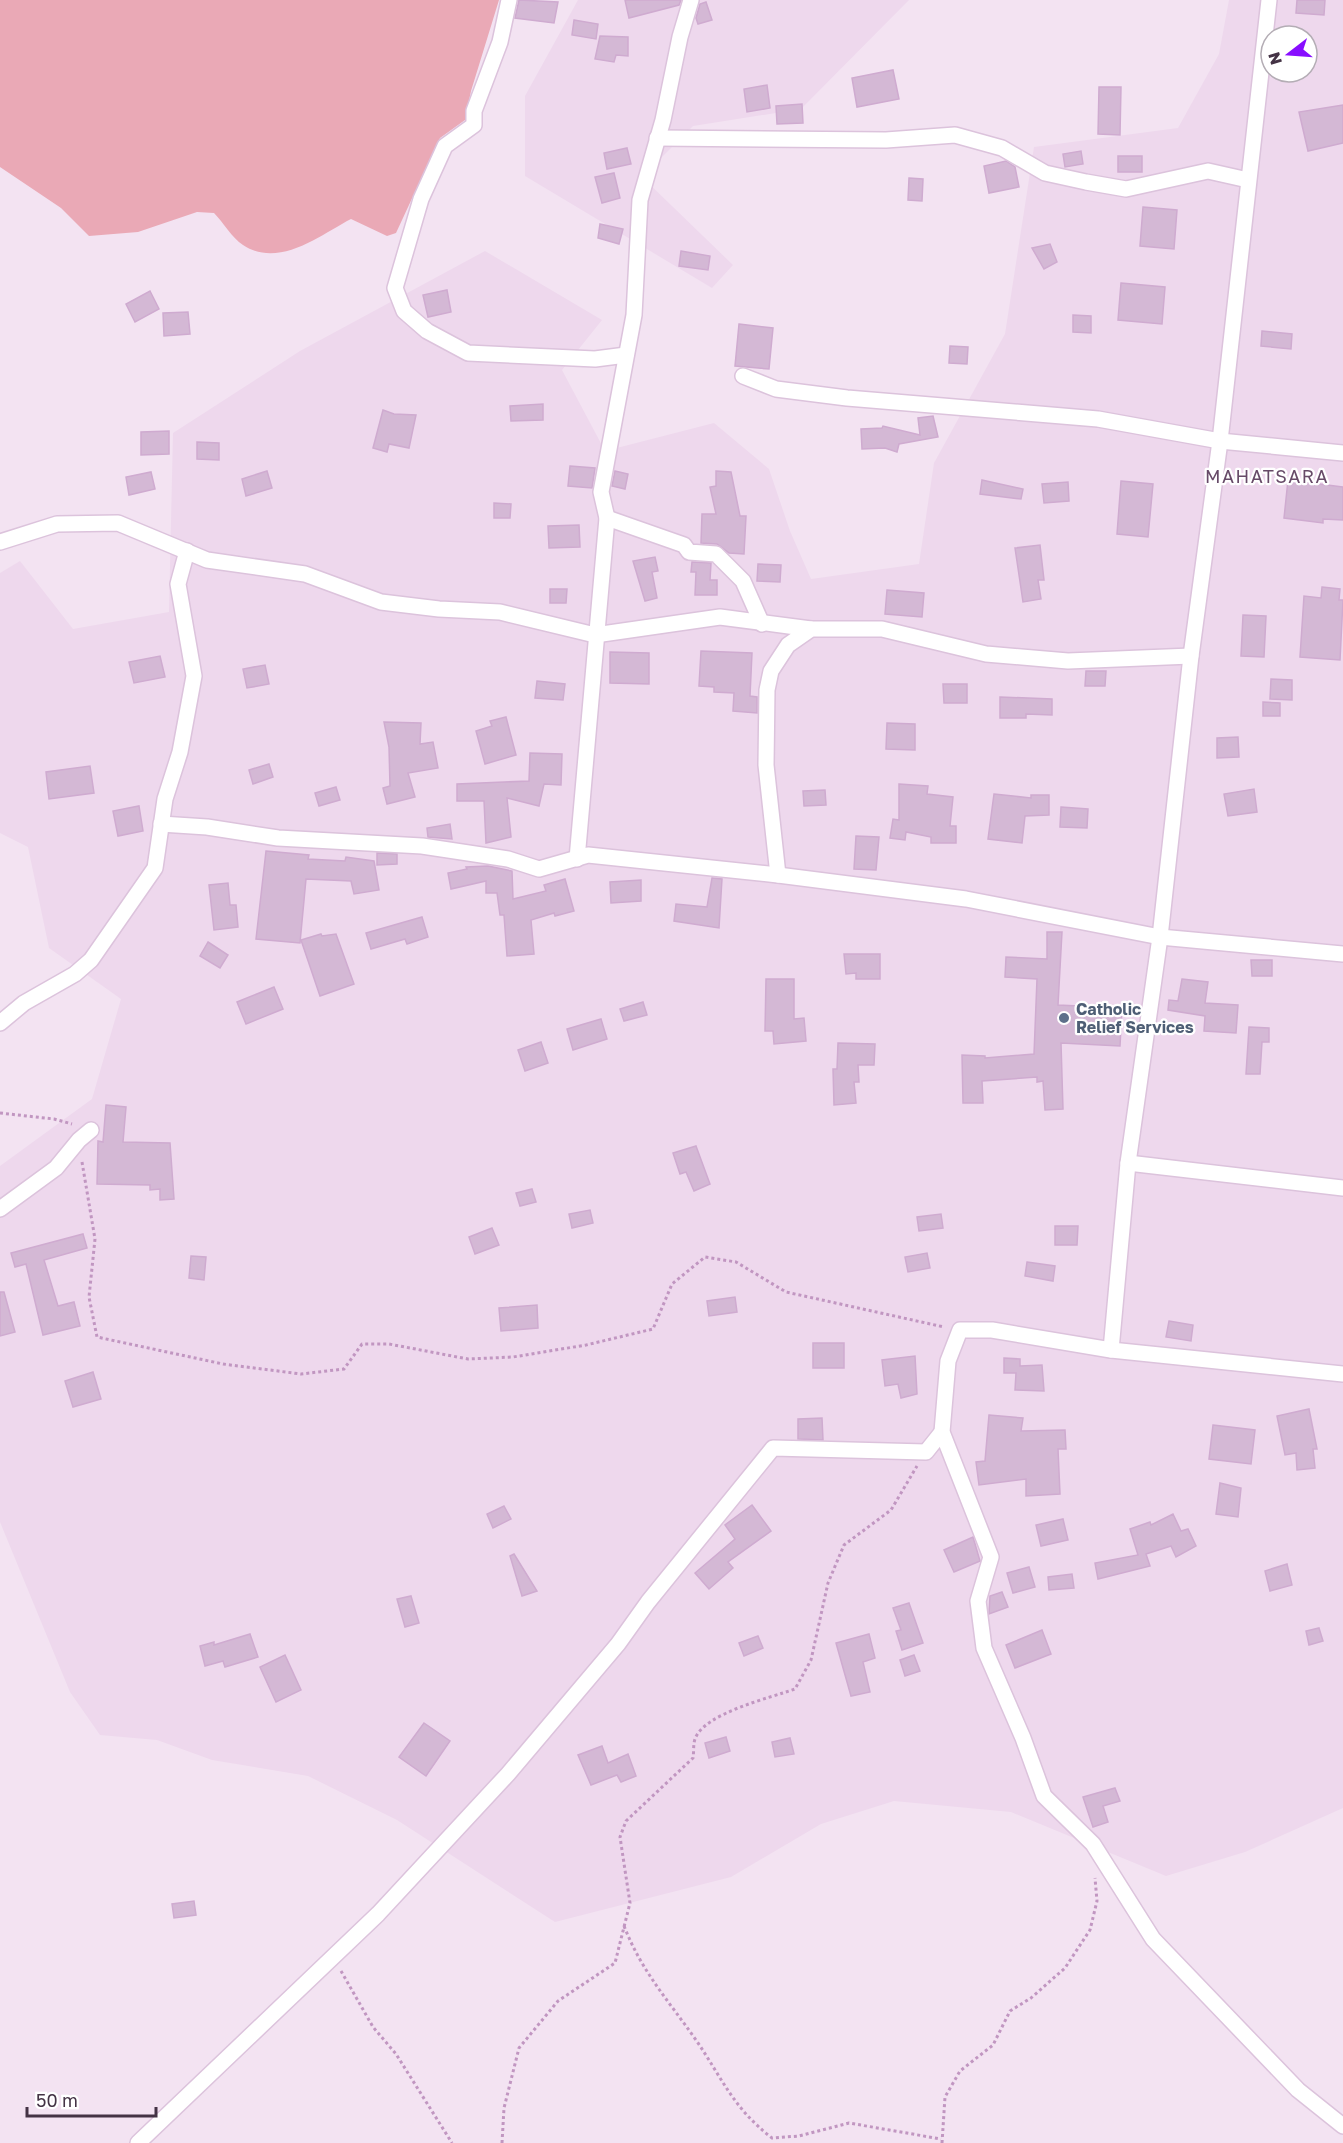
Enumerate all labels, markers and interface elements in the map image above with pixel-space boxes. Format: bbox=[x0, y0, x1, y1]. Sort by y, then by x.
north arrow bbox=[1259, 24, 1319, 84]
text: N bbox=[1263, 50, 1286, 67]
district label: MAHATSARA bbox=[1205, 465, 1329, 487]
place label: Catholic Relief Services bbox=[1076, 999, 1194, 1037]
marker: Catholic Relief Services bbox=[1057, 1011, 1071, 1025]
scale bar bbox=[27, 2080, 156, 2118]
text: 50 m bbox=[36, 2089, 78, 2111]

